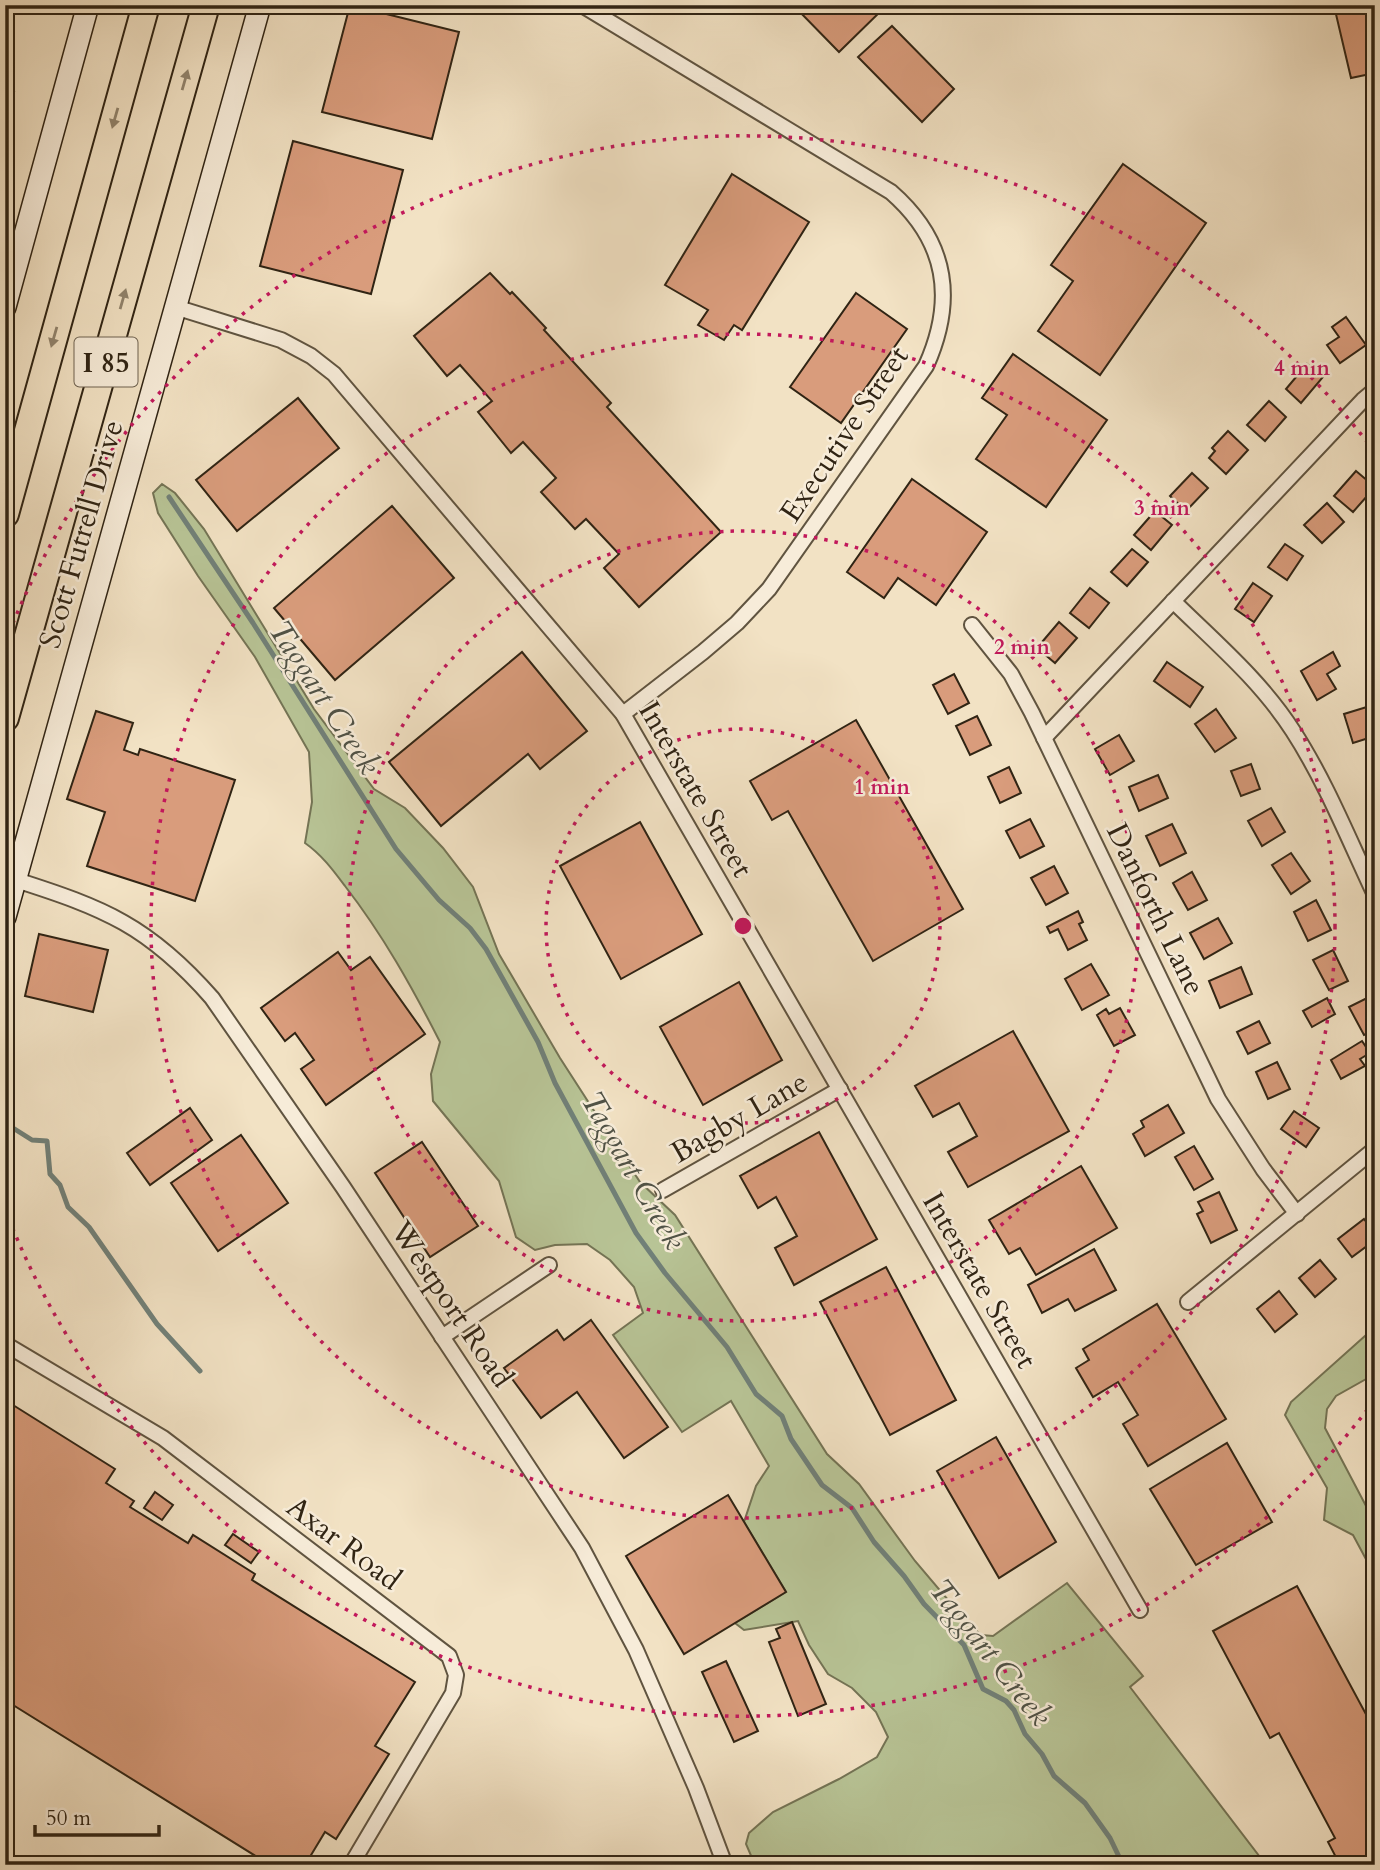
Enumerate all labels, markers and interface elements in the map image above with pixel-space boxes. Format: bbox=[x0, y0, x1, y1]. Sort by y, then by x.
one-way arrow bbox=[180, 69, 191, 91]
one-way arrow bbox=[109, 108, 119, 129]
one-way arrow bbox=[119, 288, 129, 309]
one-way arrow bbox=[48, 327, 59, 349]
road number: I 85 bbox=[74, 338, 138, 386]
street label: Executive Street bbox=[770, 338, 919, 530]
text: 4 min bbox=[1274, 354, 1330, 383]
street label: Scott Futrell Drive bbox=[29, 415, 134, 653]
text: 3 min bbox=[1134, 494, 1190, 523]
water label: Taggart Creek bbox=[258, 612, 391, 784]
text: 2 min bbox=[994, 633, 1050, 662]
street label: Interstate Street bbox=[629, 694, 763, 885]
text: 1 min bbox=[854, 773, 910, 802]
street label: Danforth Lane bbox=[1096, 816, 1215, 1002]
centre of rings bbox=[731, 914, 755, 938]
street label: Bagby Lane bbox=[663, 1062, 815, 1173]
water label: Taggart Creek bbox=[570, 1083, 696, 1258]
street label: Interstate Street bbox=[913, 1185, 1047, 1376]
street label: Westport Road bbox=[380, 1212, 523, 1396]
street label: Axar Road bbox=[278, 1487, 410, 1600]
water label: Taggart Creek bbox=[919, 1570, 1062, 1736]
scale bar bbox=[35, 1793, 159, 1837]
text: 50 m bbox=[46, 1804, 91, 1833]

